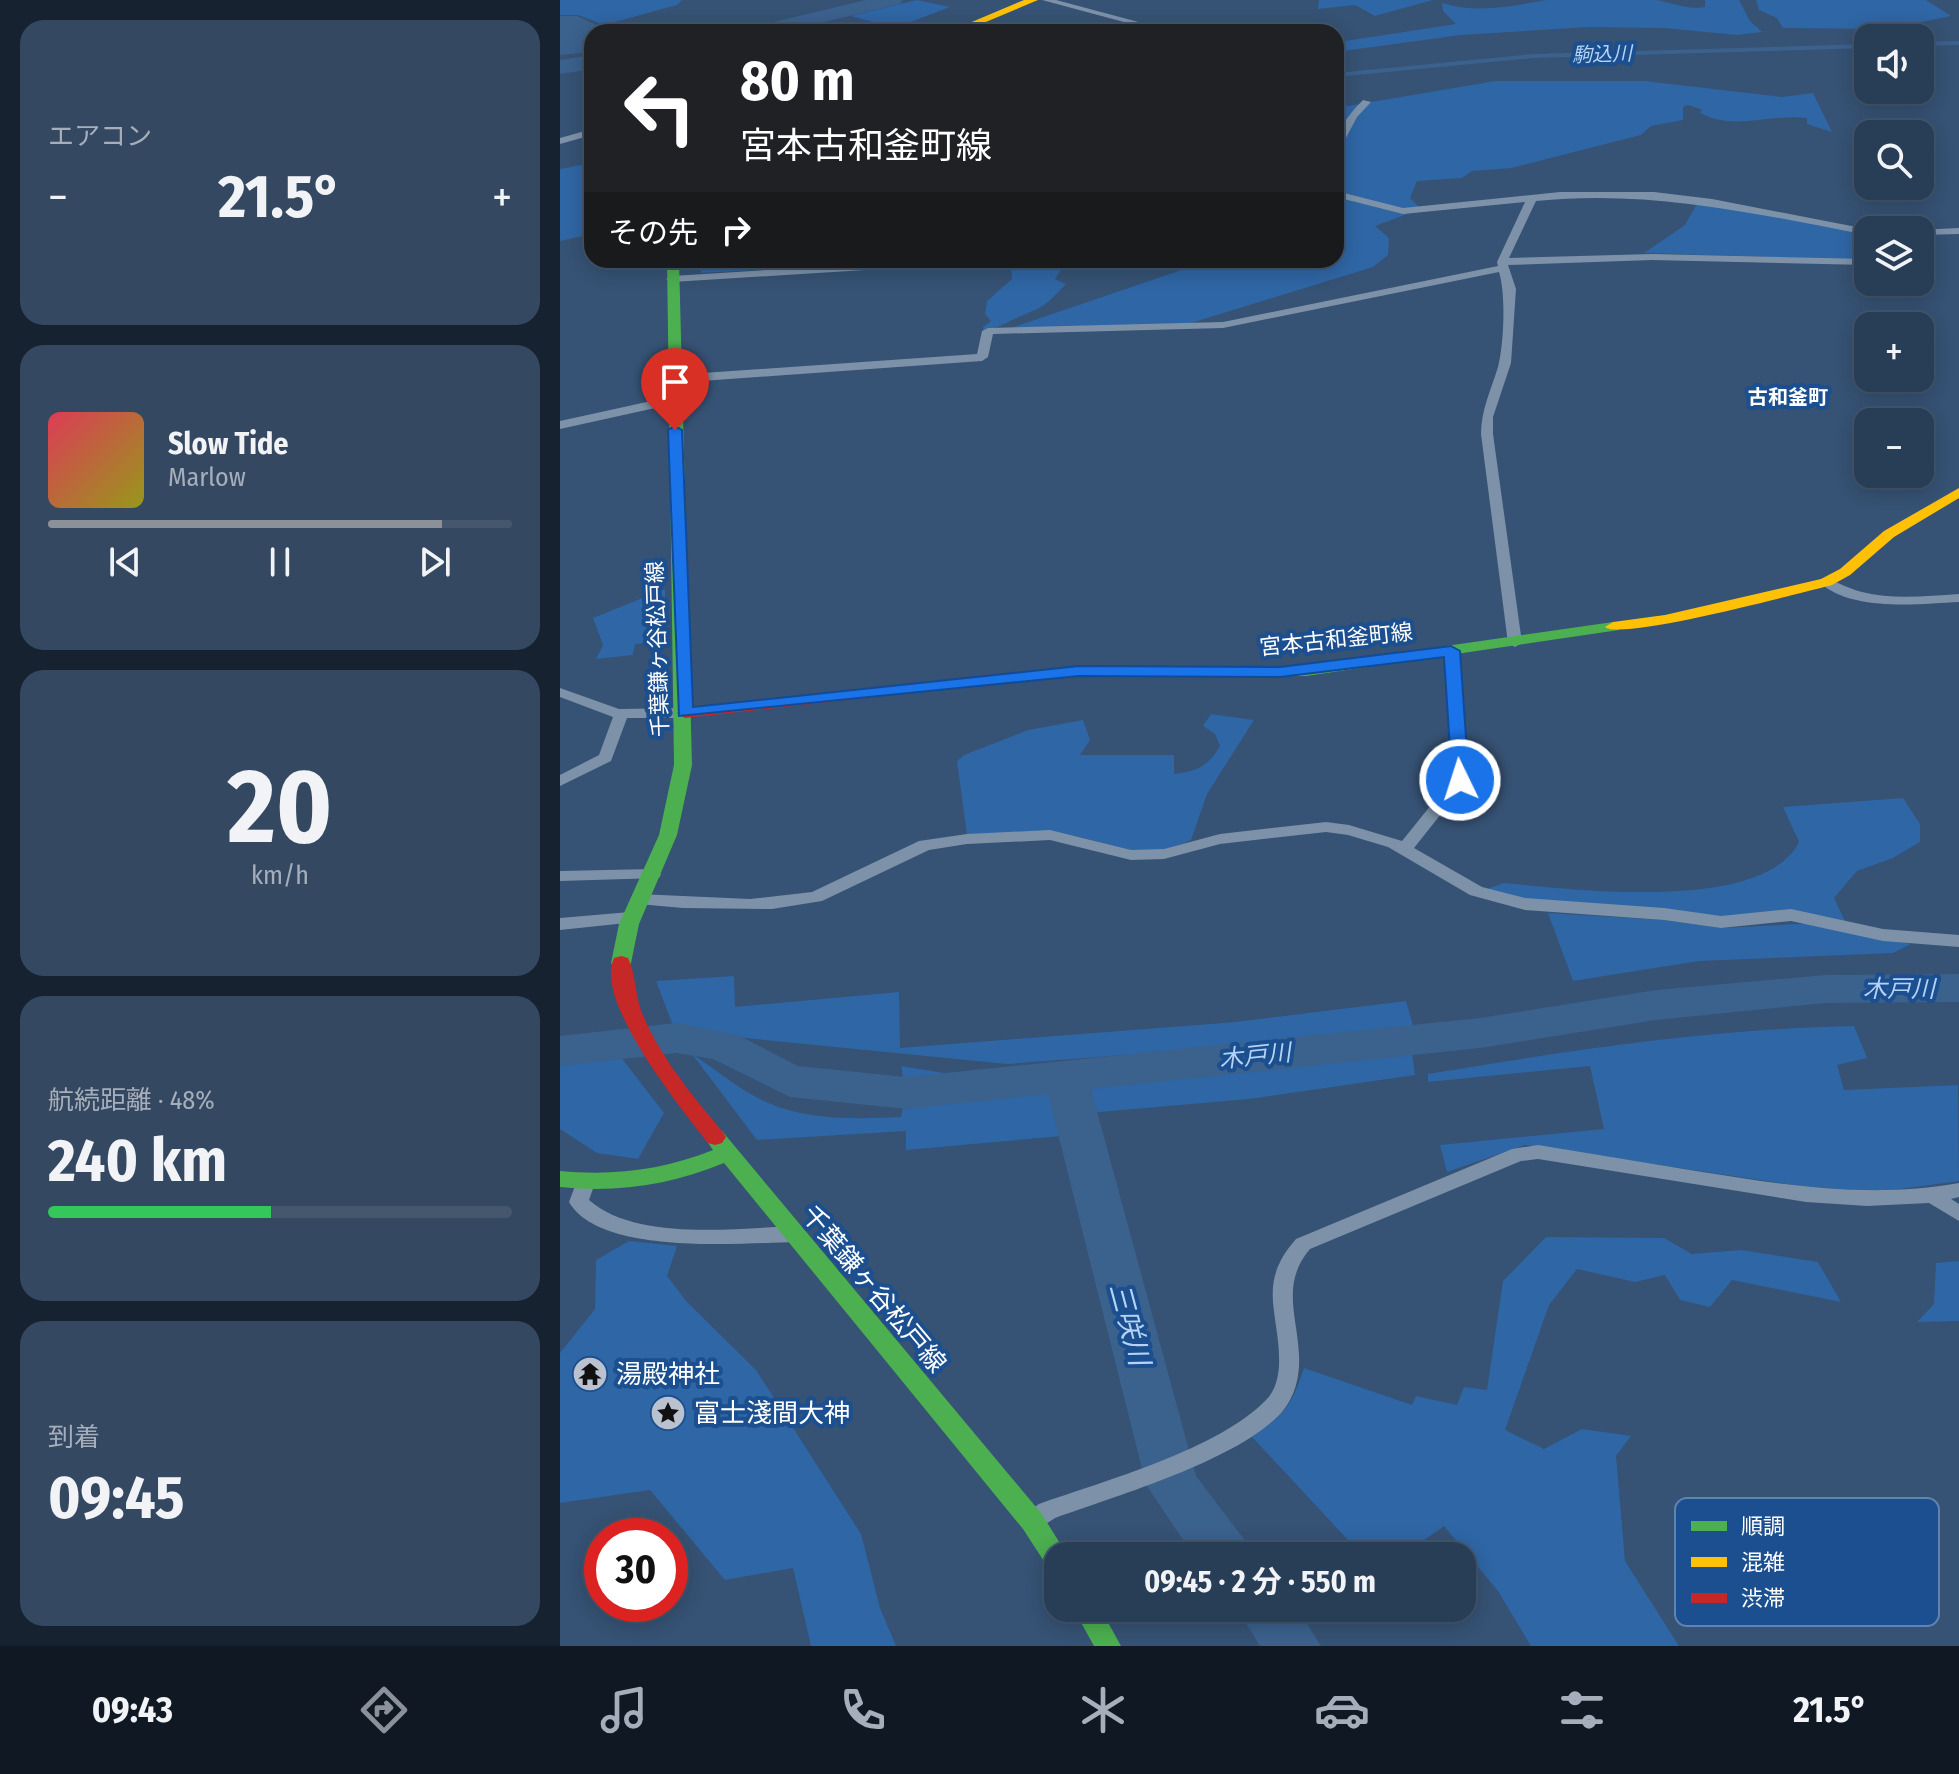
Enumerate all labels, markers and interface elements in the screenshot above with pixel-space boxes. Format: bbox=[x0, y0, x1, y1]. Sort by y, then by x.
map controls bbox=[1854, 24, 1934, 488]
button: sound bbox=[1854, 24, 1934, 104]
water label: 駒込川 bbox=[1572, 41, 1634, 67]
text: 80 m bbox=[740, 48, 855, 115]
icon: left bbox=[608, 56, 712, 160]
button: search bbox=[1854, 120, 1934, 200]
text: エアコン bbox=[48, 121, 152, 152]
text: 宮本古和釜町線 bbox=[740, 124, 992, 168]
text: 21.5° bbox=[218, 161, 342, 233]
text: − bbox=[48, 171, 68, 224]
text: + bbox=[492, 171, 512, 224]
icon: right bbox=[714, 208, 758, 252]
text: その先 bbox=[608, 215, 698, 251]
button: layers bbox=[1854, 216, 1934, 296]
button: + bbox=[1854, 312, 1934, 392]
pin bbox=[641, 348, 709, 430]
icon: arrive bbox=[653, 360, 697, 404]
district label: 古和釜町 bbox=[1748, 385, 1828, 409]
button: − bbox=[1854, 408, 1934, 488]
text: Slow Tide bbox=[168, 426, 289, 462]
text: Marlow bbox=[168, 462, 246, 493]
icon: previous bbox=[103, 540, 147, 584]
icon: pause bbox=[258, 540, 302, 584]
icon: next bbox=[413, 540, 457, 584]
street label: 千葉鎌ヶ谷松戸線 bbox=[641, 561, 674, 737]
street label: 宮本古和釜町線 bbox=[1258, 618, 1414, 661]
position arrow bbox=[1418, 738, 1502, 822]
text: 20 bbox=[228, 745, 332, 870]
text: km/h bbox=[251, 860, 309, 891]
water label: 木戸川 bbox=[1863, 975, 1938, 1003]
water label: 木戸川 bbox=[1218, 1038, 1295, 1074]
text: 航続距離 · 48% bbox=[48, 1085, 215, 1116]
text: 240 km bbox=[48, 1125, 227, 1197]
street label: 千葉鎌ヶ谷松戸線 bbox=[795, 1200, 952, 1379]
water label: 三咲川 bbox=[1103, 1279, 1157, 1372]
temple icon: 湯殿神社 bbox=[571, 1355, 609, 1393]
place label: 湯殿神社 bbox=[616, 1359, 720, 1390]
place icon: 富士淺間大神 bbox=[649, 1394, 687, 1432]
place label: 富士淺間大神 bbox=[694, 1398, 850, 1429]
text: 到着 bbox=[48, 1422, 100, 1453]
text: 09:45 bbox=[48, 1462, 184, 1534]
legend bbox=[1675, 1498, 1939, 1626]
text: 順調 bbox=[1741, 1513, 1785, 1540]
speed limit sign: 30 bbox=[584, 1518, 688, 1622]
text: 混雑 bbox=[1741, 1549, 1785, 1576]
text: 09:45 · 2 分 · 550 m bbox=[1144, 1564, 1376, 1600]
text: 渋滞 bbox=[1741, 1585, 1785, 1612]
icon: directions bbox=[356, 1682, 412, 1738]
icon: music bbox=[596, 1682, 652, 1738]
icon: phone bbox=[835, 1682, 891, 1738]
icon: climate bbox=[1075, 1682, 1131, 1738]
icon: car bbox=[1314, 1682, 1370, 1738]
icon: filters bbox=[1554, 1682, 1610, 1738]
text: 09:43 bbox=[92, 1688, 173, 1732]
text: 21.5° bbox=[1793, 1688, 1867, 1732]

